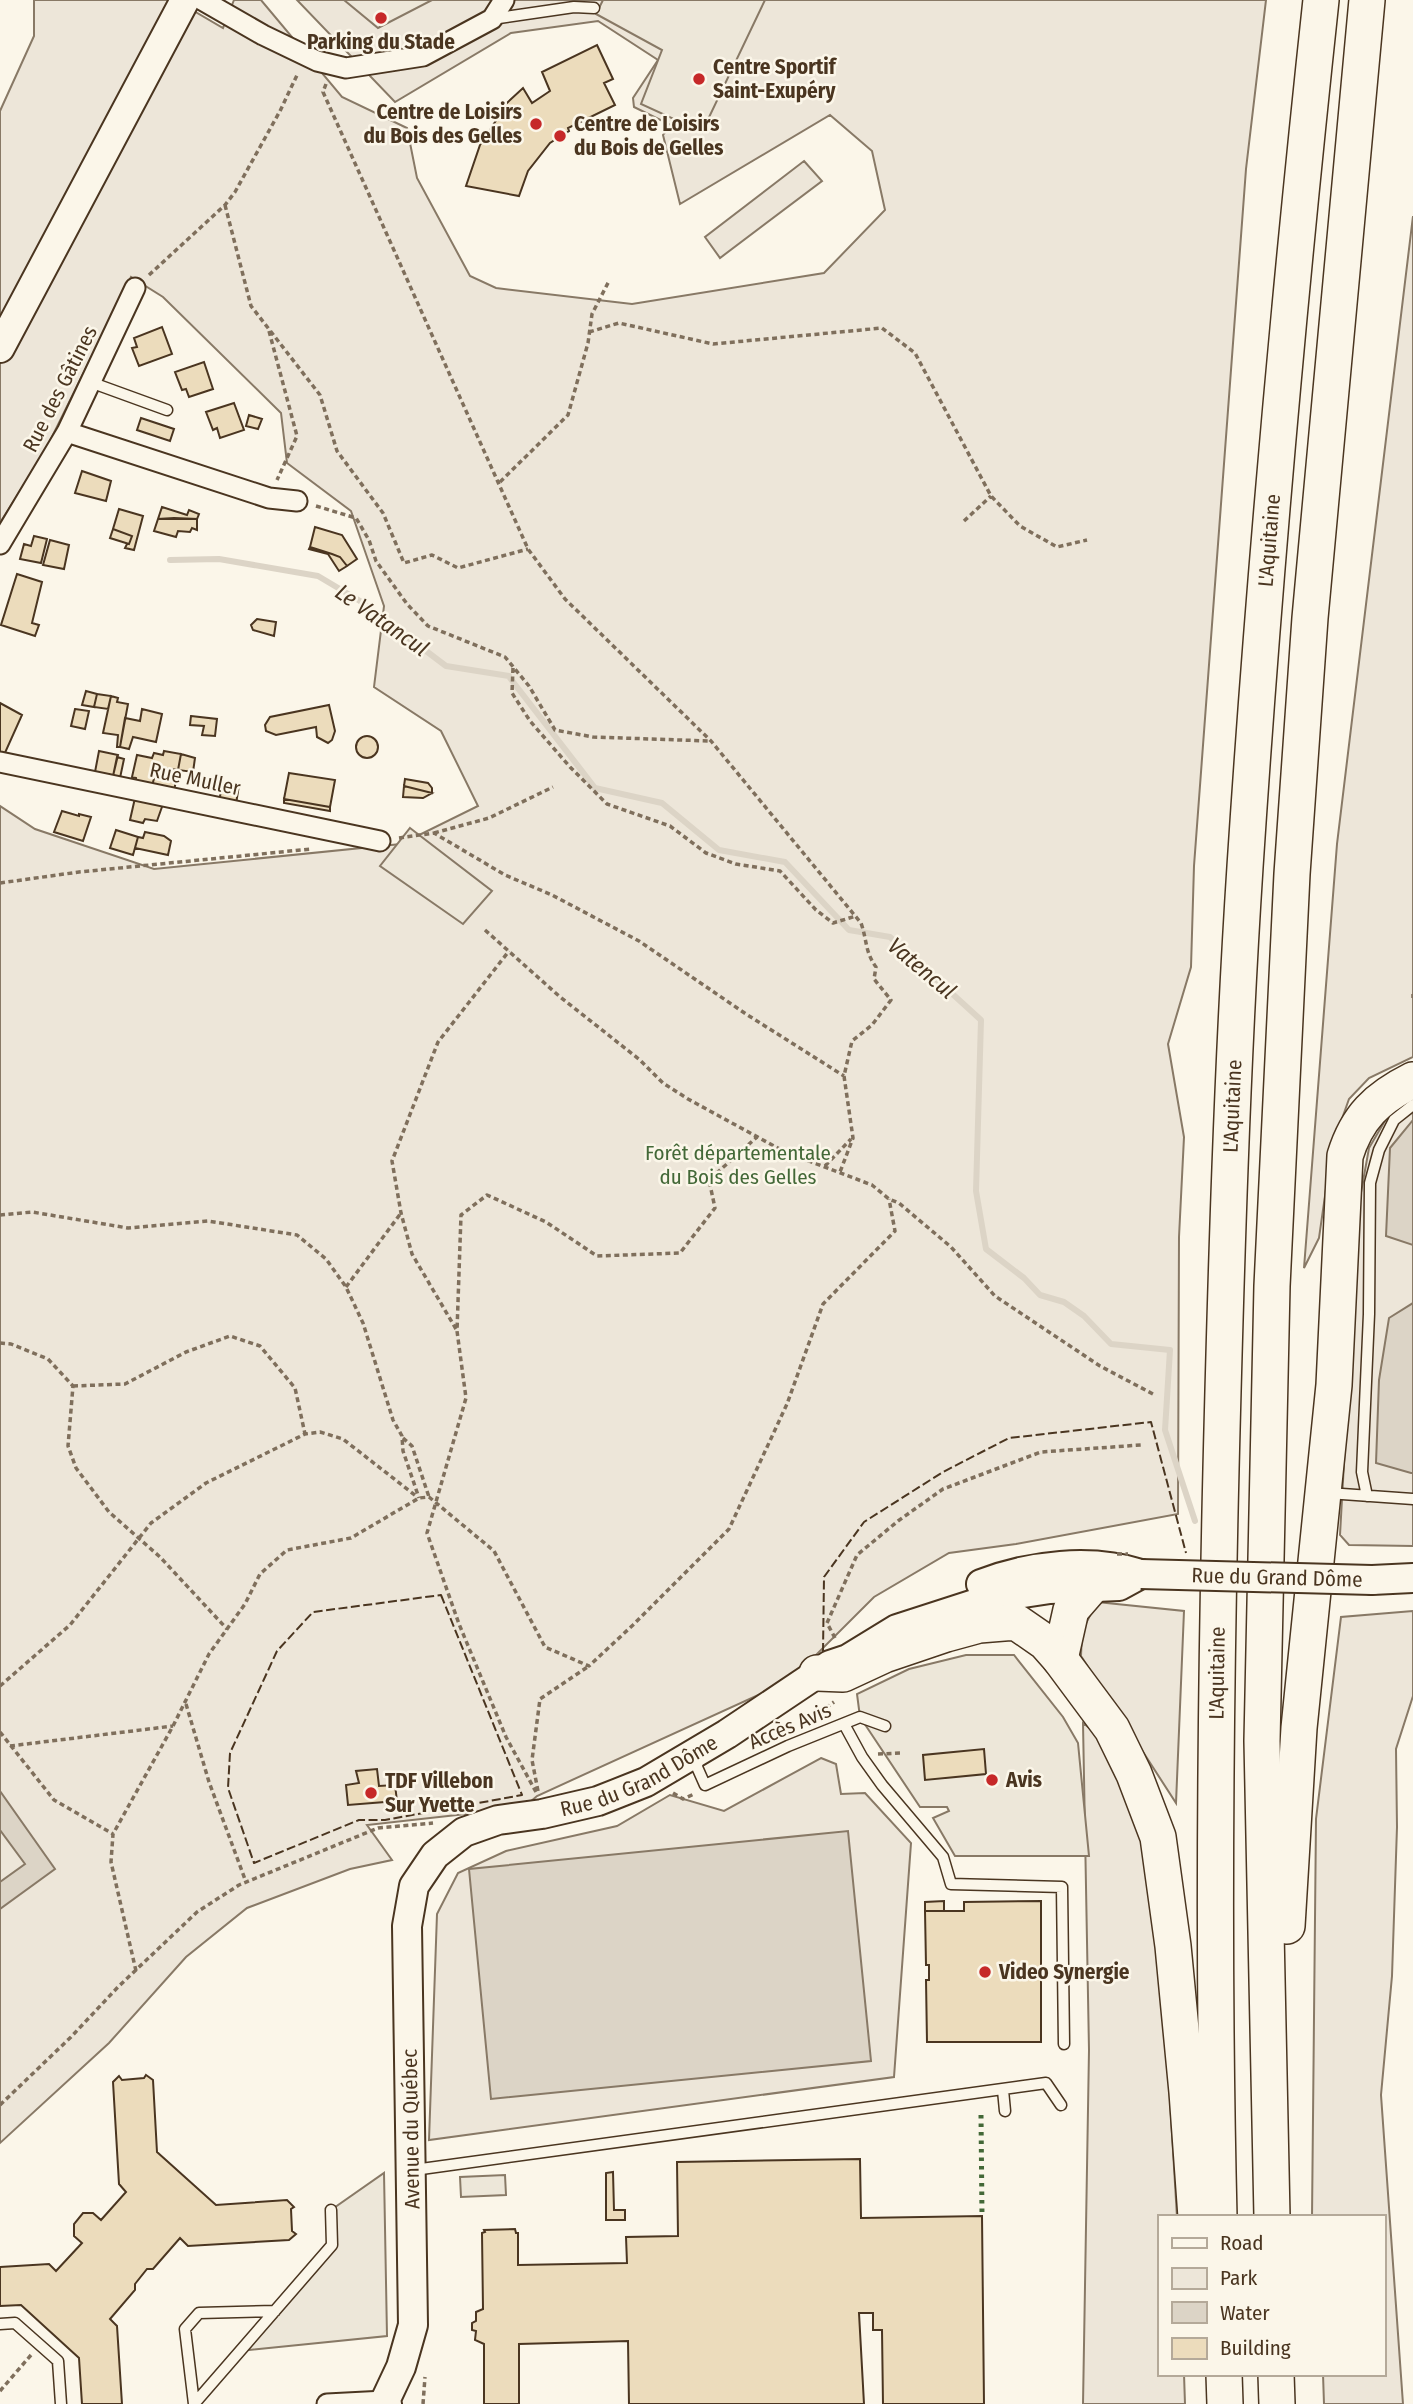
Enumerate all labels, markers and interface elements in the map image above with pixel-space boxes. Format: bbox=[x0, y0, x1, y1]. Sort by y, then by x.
marker: Parking du Stade bbox=[373, 10, 389, 26]
place label: Parking du Stade bbox=[307, 29, 455, 55]
place label: Centre Sportif Saint-Exupéry bbox=[713, 54, 838, 104]
marker: Centre Sportif Saint-Exupéry bbox=[691, 71, 707, 87]
place label: Centre de Loisirs du Bois des Gelles bbox=[363, 99, 522, 149]
place label: Centre de Loisirs du Bois de Gelles bbox=[574, 111, 723, 161]
marker: Centre de Loisirs du Bois des Gelles bbox=[528, 116, 544, 132]
marker: Centre de Loisirs du Bois de Gelles bbox=[552, 128, 568, 144]
street label: Rue des Gâtines bbox=[17, 322, 103, 456]
street label: L'Aquitaine bbox=[1253, 493, 1286, 588]
water label: Le Vatancul bbox=[330, 578, 434, 662]
street label: Rue Muller bbox=[147, 757, 244, 801]
water label: Vatencul bbox=[882, 931, 962, 1005]
street label: L'Aquitaine bbox=[1218, 1059, 1247, 1153]
park label: Forêt départementale du Bois des Gelles bbox=[645, 1140, 831, 1190]
street label: Rue du Grand Dôme bbox=[1191, 1562, 1363, 1593]
street label: L'Aquitaine bbox=[1203, 1626, 1231, 1720]
street label: Accès Avis bbox=[745, 1697, 835, 1755]
street label: Rue du Grand Dôme bbox=[558, 1730, 722, 1822]
place label: Avis bbox=[1005, 1767, 1042, 1793]
place label: TDF Villebon Sur Yvette bbox=[385, 1768, 494, 1818]
marker: Avis bbox=[984, 1772, 1000, 1788]
marker: TDF Villebon Sur Yvette bbox=[363, 1785, 379, 1801]
place label: Video Synergie bbox=[998, 1959, 1130, 1985]
marker: Video Synergie bbox=[977, 1964, 993, 1980]
street label: Avenue du Québec bbox=[397, 2049, 425, 2209]
legend bbox=[1158, 2215, 1385, 2376]
text: Road bbox=[1220, 2230, 1264, 2256]
text: Park bbox=[1220, 2265, 1258, 2291]
text: Water bbox=[1220, 2300, 1270, 2326]
text: Building bbox=[1220, 2335, 1291, 2361]

